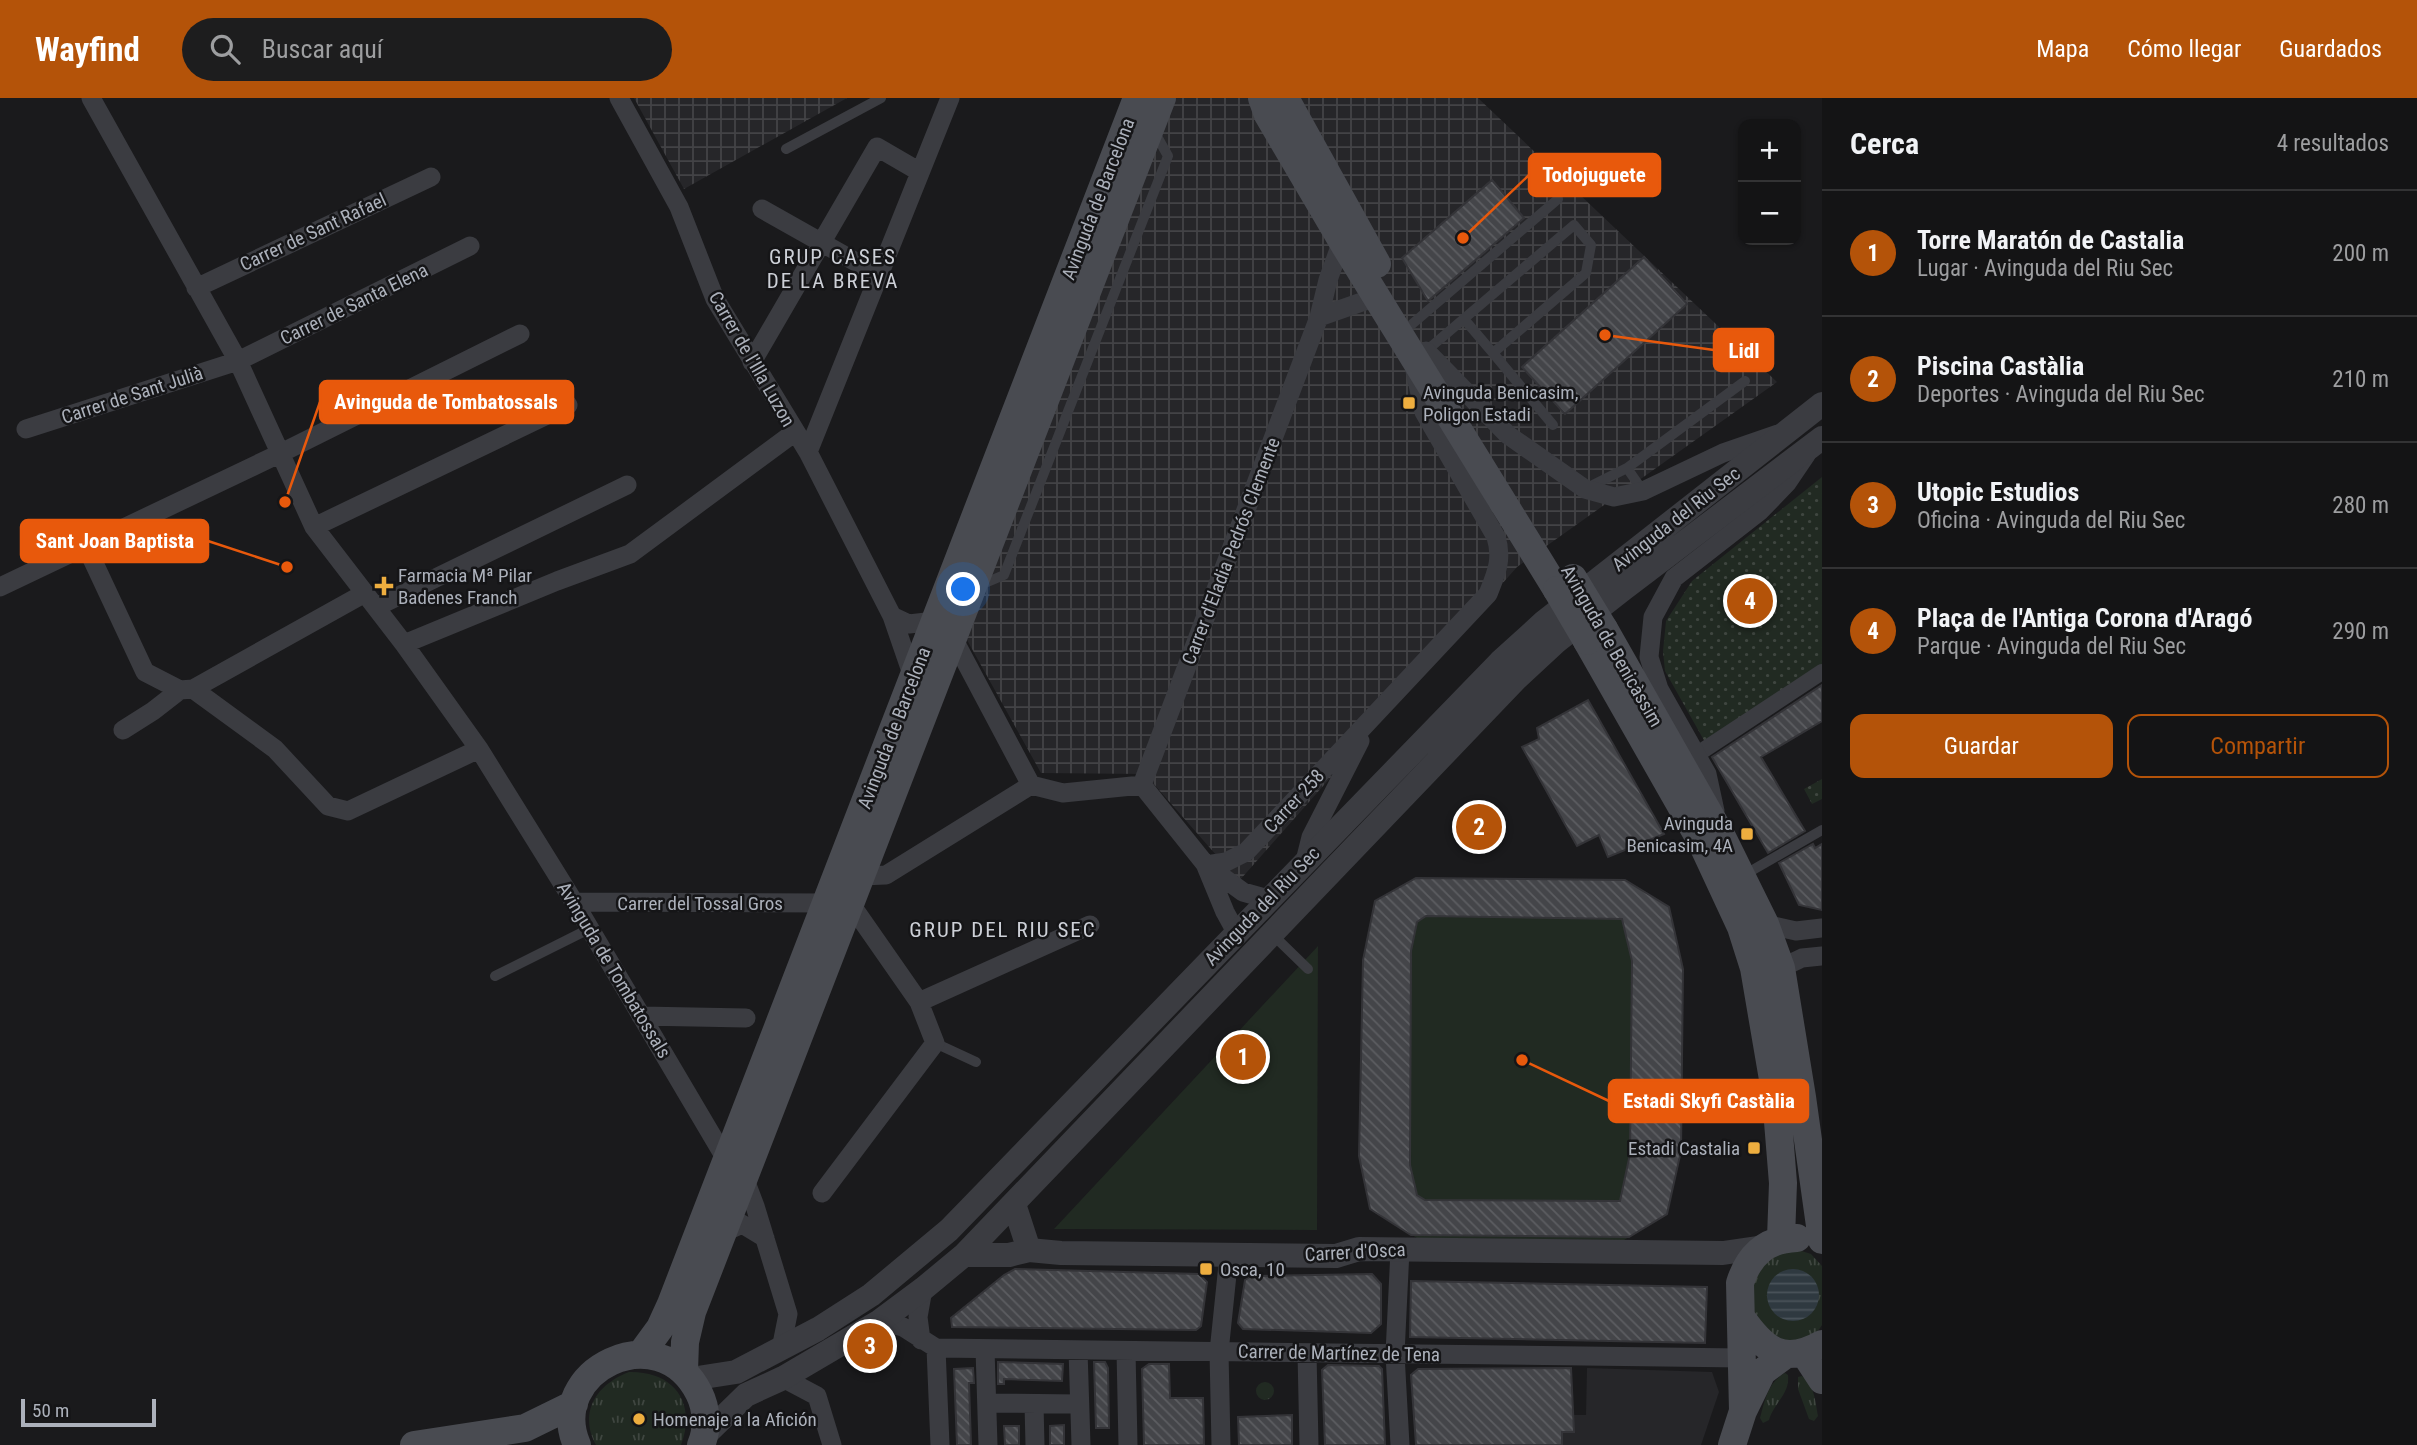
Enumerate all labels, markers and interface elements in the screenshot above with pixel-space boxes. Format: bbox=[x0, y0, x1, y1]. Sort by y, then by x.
search box bbox=[182, 18, 672, 81]
text: Wayfind bbox=[35, 30, 140, 69]
icon: search bbox=[206, 30, 244, 68]
text: Buscar aquí bbox=[262, 34, 383, 64]
text: Mapa bbox=[2036, 35, 2089, 63]
text: Cómo llegar bbox=[2127, 35, 2241, 63]
text: Guardados bbox=[2279, 35, 2382, 63]
street label: Avinguda de Barcelona bbox=[1057, 115, 1139, 283]
map controls bbox=[1738, 119, 1801, 245]
button: + bbox=[1738, 119, 1801, 182]
text: Cerca bbox=[1850, 126, 1919, 161]
text: 4 resultados bbox=[2277, 130, 2389, 157]
callout: Todojuguete bbox=[1529, 154, 1660, 196]
text: Todojuguete bbox=[1542, 163, 1646, 187]
button: − bbox=[1738, 182, 1801, 245]
street label: Carrer de Sant Rafael bbox=[236, 188, 390, 276]
text: Torre Maratón de Castalia bbox=[1917, 225, 2184, 255]
text: 1 bbox=[1867, 240, 1879, 267]
text: 200 m bbox=[2332, 240, 2389, 267]
district label: GRUP CASES DE LA BREVA bbox=[767, 245, 899, 293]
text: Lugar · Avinguda del Riu Sec bbox=[1917, 255, 2173, 282]
street label: Carrer de Santa Elena bbox=[276, 258, 432, 350]
street label: Carrer de l'Illa Luzon bbox=[704, 287, 800, 431]
callout: Lidl bbox=[1714, 329, 1773, 371]
text: Lidl bbox=[1728, 339, 1760, 363]
text: Piscina Castàlia bbox=[1917, 351, 2084, 381]
street label: Carrer de Sant Julià bbox=[58, 361, 206, 429]
text: 2 bbox=[1867, 366, 1879, 393]
text: 210 m bbox=[2332, 366, 2389, 393]
callout: Avinguda de Tombatossals bbox=[320, 381, 573, 423]
place label: Avinguda Benicasim, Poligon Estadi bbox=[1423, 381, 1578, 426]
text: Deportes · Avinguda del Riu Sec bbox=[1917, 381, 2205, 408]
text: Avinguda de Tombatossals bbox=[334, 390, 558, 414]
marker: Avinguda Benicasim, Poligon Estadi bbox=[1401, 395, 1417, 411]
street label: Carrer d'Eladia Pedrós Clemente bbox=[1177, 434, 1285, 668]
street label: Avinguda del Riu Sec bbox=[1607, 462, 1745, 576]
text: Utopic Estudios bbox=[1917, 477, 2079, 507]
text: 3 bbox=[1867, 492, 1879, 519]
text: 280 m bbox=[2332, 492, 2389, 519]
text: Oficina · Avinguda del Riu Sec bbox=[1917, 507, 2185, 534]
callout: Sant Joan Baptista bbox=[21, 520, 208, 562]
text: Sant Joan Baptista bbox=[36, 529, 194, 553]
street label: Avinguda de Benicàssim bbox=[1556, 561, 1668, 731]
place label: Farmacia Mª Pilar Badenes Franch bbox=[398, 564, 532, 609]
your location bbox=[946, 572, 980, 606]
pin: 4 bbox=[1727, 575, 1773, 627]
marker: Farmacia Mª Pilar Badenes Franch bbox=[376, 578, 392, 594]
text: Plaça de l'Antiga Corona d'Aragó bbox=[1917, 603, 2252, 633]
text: 4 bbox=[1867, 618, 1879, 645]
text: 290 m bbox=[2332, 618, 2389, 645]
text: Parque · Avinguda del Riu Sec bbox=[1917, 633, 2186, 660]
street label: Avinguda de Barcelona bbox=[853, 644, 935, 812]
button: Guardar bbox=[1850, 714, 2113, 778]
button: Compartir bbox=[2127, 714, 2389, 778]
street label: Carrer 258 bbox=[1259, 764, 1329, 838]
pin: 2 bbox=[1456, 801, 1502, 853]
place label: Avinguda Benicasim, 4A bbox=[1627, 812, 1733, 857]
marker: Avinguda Benicasim, 4A bbox=[1739, 826, 1755, 842]
street label: Avinguda del Riu Sec bbox=[1199, 842, 1325, 970]
street label: Avinguda de Tombatossals bbox=[552, 878, 676, 1062]
street label: Carrer del Tossal Gros bbox=[617, 892, 783, 915]
district label: GRUP DEL RIU SEC bbox=[909, 918, 1097, 942]
pin: 1 bbox=[1220, 1031, 1266, 1083]
callout: Estadi Skyfi Castàlia bbox=[1609, 1080, 1808, 1122]
text: Estadi Skyfi Castàlia bbox=[1623, 1089, 1795, 1113]
place label: Estadi Castalia bbox=[1628, 1137, 1740, 1160]
marker: Estadi Castalia bbox=[1746, 1140, 1762, 1156]
street label: Carrer d'Osca bbox=[1304, 1238, 1406, 1266]
place label: Osca, 10 bbox=[1220, 1258, 1285, 1281]
marker: Osca, 10 bbox=[1198, 1261, 1214, 1277]
pin: 3 bbox=[847, 1320, 893, 1372]
street label: Carrer de Martínez de Tena bbox=[1238, 1340, 1440, 1366]
scale bar bbox=[21, 1396, 156, 1428]
text: 50 m bbox=[32, 1399, 69, 1422]
place label: Homenaje a la Afición bbox=[653, 1408, 817, 1431]
marker: Homenaje a la Afición bbox=[631, 1411, 647, 1427]

